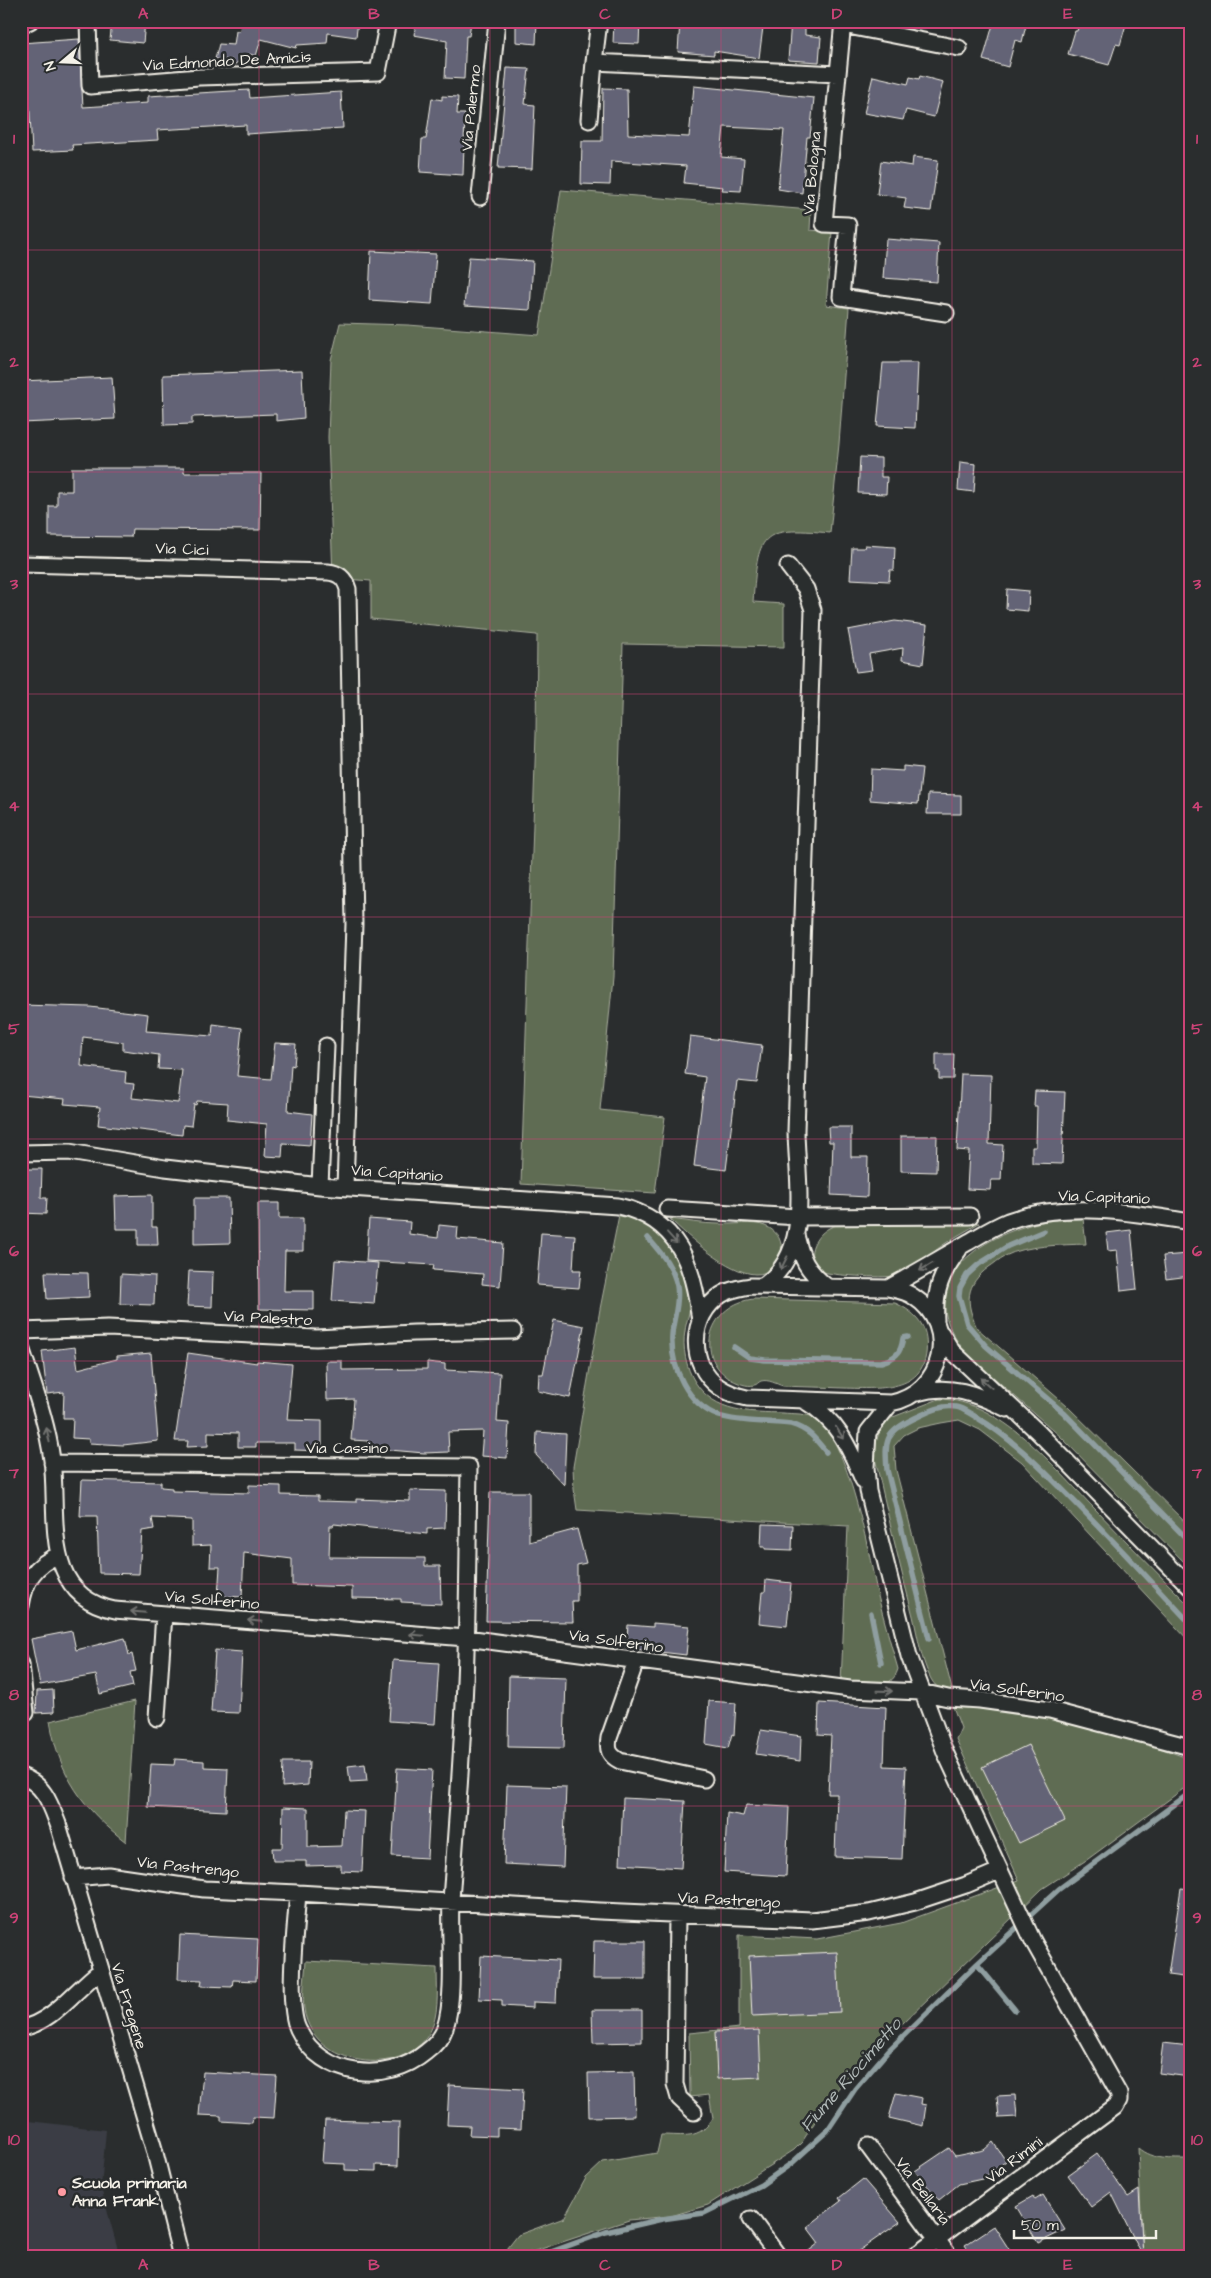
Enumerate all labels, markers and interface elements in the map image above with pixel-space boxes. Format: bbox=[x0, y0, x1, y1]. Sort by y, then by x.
text: A bbox=[138, 3, 149, 25]
text: B bbox=[368, 3, 380, 25]
text: C bbox=[599, 3, 611, 25]
text: D bbox=[832, 3, 843, 25]
text: E bbox=[1063, 3, 1073, 25]
north arrow bbox=[38, 38, 88, 88]
street label: Via Edmondo De Amicis bbox=[142, 46, 312, 76]
text: N bbox=[40, 58, 62, 73]
street label: Via Palermo bbox=[456, 64, 486, 152]
text: 1 bbox=[13, 128, 16, 150]
text: 1 bbox=[1196, 128, 1199, 150]
street label: Via Bologna bbox=[797, 131, 828, 216]
text: 2 bbox=[8, 351, 19, 373]
text: 2 bbox=[1191, 351, 1202, 373]
street label: Via Cici bbox=[155, 537, 210, 561]
text: 3 bbox=[9, 573, 19, 595]
text: 3 bbox=[1192, 573, 1202, 595]
text: 4 bbox=[9, 795, 20, 817]
text: 4 bbox=[1192, 795, 1203, 817]
text: 5 bbox=[8, 1018, 20, 1040]
text: 5 bbox=[1191, 1018, 1203, 1040]
street label: Via Capitanio bbox=[350, 1159, 444, 1187]
street label: Via Capitanio bbox=[1058, 1184, 1150, 1210]
one-way arrow bbox=[666, 1231, 678, 1244]
text: 6 bbox=[9, 1240, 19, 1262]
text: 6 bbox=[1192, 1240, 1202, 1262]
one-way arrow bbox=[779, 1256, 789, 1271]
one-way arrow bbox=[919, 1262, 933, 1272]
street label: Via Palestro bbox=[223, 1305, 313, 1331]
one-way arrow bbox=[979, 1378, 992, 1389]
one-way arrow bbox=[835, 1426, 845, 1440]
one-way arrow bbox=[43, 1428, 52, 1444]
street label: Via Cassino bbox=[306, 1437, 388, 1459]
text: 7 bbox=[8, 1462, 19, 1484]
text: 7 bbox=[1191, 1462, 1202, 1484]
street label: Via Solferino bbox=[164, 1585, 260, 1615]
one-way arrow bbox=[131, 1607, 147, 1617]
one-way arrow bbox=[247, 1617, 263, 1626]
street label: Via Solferino bbox=[567, 1623, 665, 1659]
one-way arrow bbox=[409, 1630, 425, 1639]
street label: Via Solferino bbox=[968, 1672, 1066, 1708]
text: 8 bbox=[9, 1684, 20, 1706]
text: 8 bbox=[1192, 1684, 1203, 1706]
one-way arrow bbox=[877, 1686, 893, 1696]
street label: Via Pastrengo bbox=[136, 1851, 240, 1884]
street label: Via Pastrengo bbox=[677, 1886, 781, 1915]
text: 9 bbox=[9, 1907, 19, 1929]
text: 9 bbox=[1192, 1907, 1202, 1929]
street label: Via Fregene bbox=[104, 1960, 153, 2052]
water label: Fiume Riocimetto bbox=[794, 2011, 909, 2137]
text: 10 bbox=[8, 2129, 20, 2151]
text: 10 bbox=[1191, 2129, 1203, 2151]
street label: Via Rimini bbox=[981, 2131, 1047, 2189]
street label: Via Bellaria bbox=[890, 2153, 956, 2229]
place label: Scuola primaria Anna Frank bbox=[71, 2172, 188, 2212]
marker: Scuola primaria Anna Frank bbox=[56, 2186, 68, 2198]
scale bar bbox=[1014, 2208, 1156, 2240]
text: 50 m bbox=[1021, 2215, 1059, 2236]
text: A bbox=[138, 2254, 149, 2276]
text: B bbox=[368, 2254, 380, 2276]
text: C bbox=[599, 2254, 611, 2276]
text: D bbox=[832, 2254, 843, 2276]
text: E bbox=[1063, 2254, 1073, 2276]

